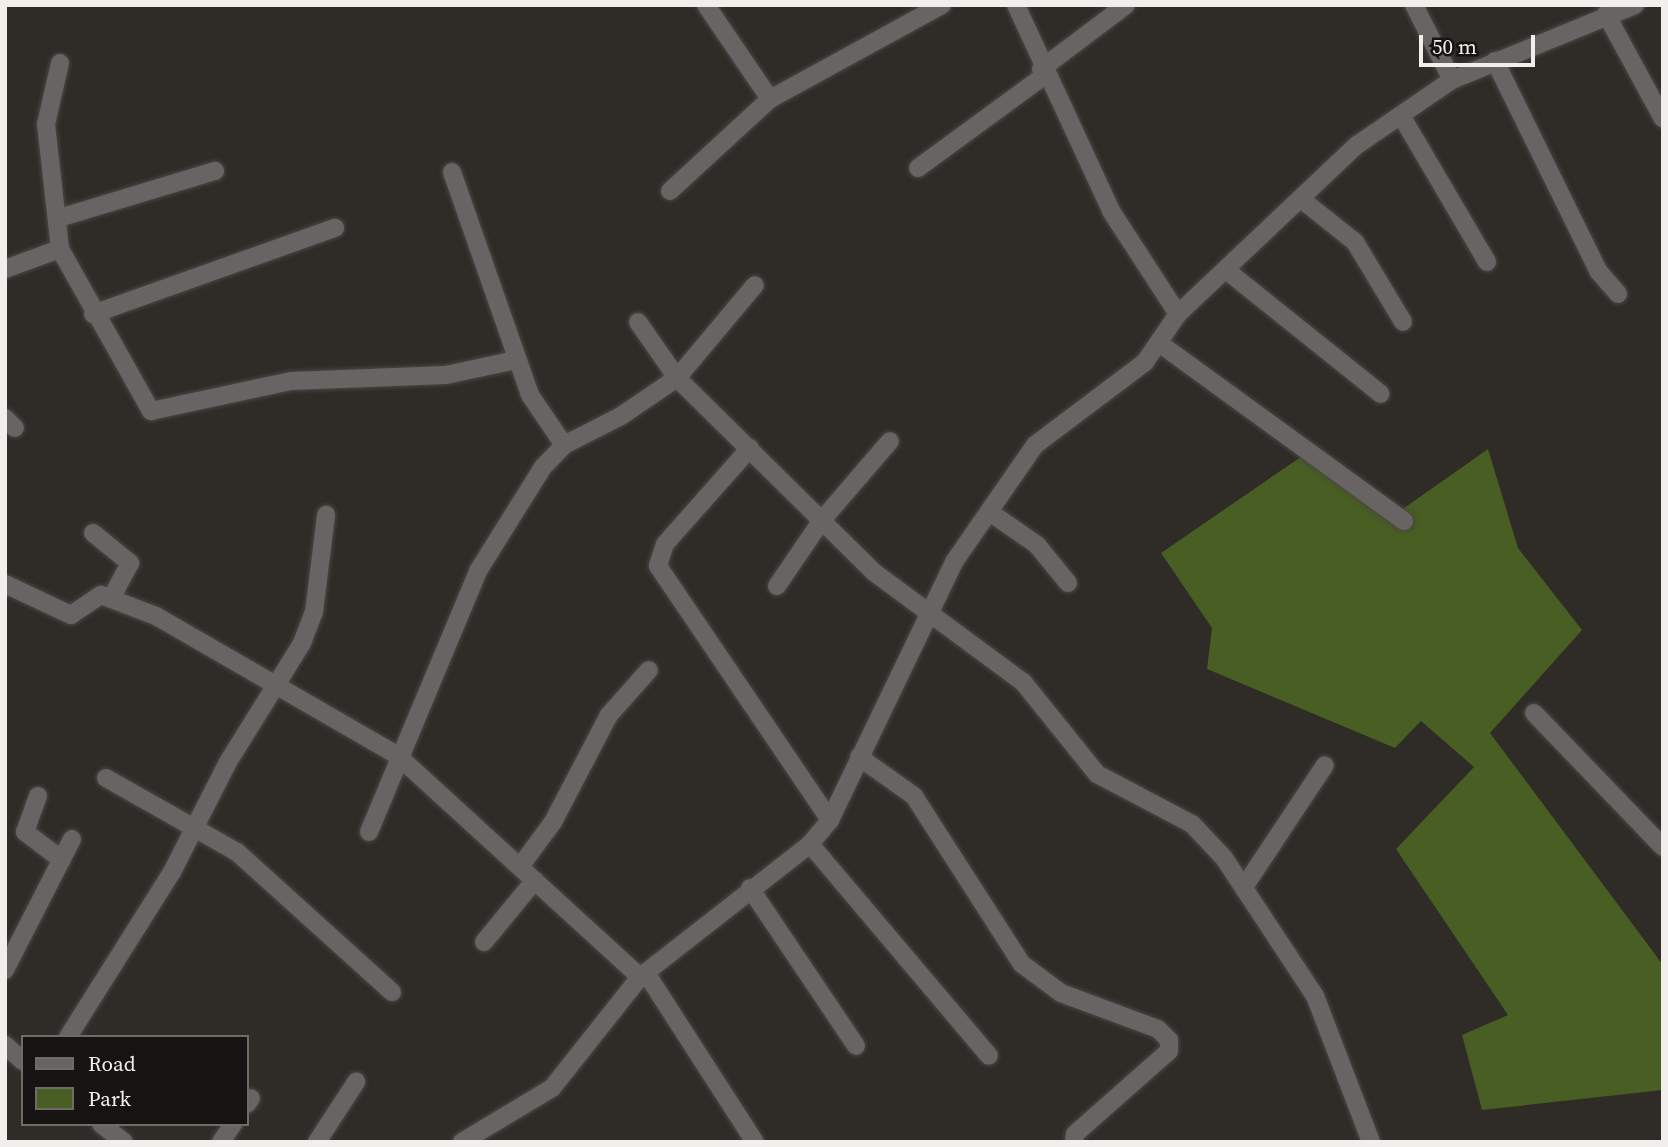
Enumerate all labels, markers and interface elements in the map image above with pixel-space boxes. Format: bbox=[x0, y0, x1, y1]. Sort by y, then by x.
scale bar bbox=[1423, 21, 1538, 65]
text: 50 m bbox=[1432, 32, 1477, 61]
legend bbox=[21, 1035, 248, 1126]
text: Road bbox=[88, 1049, 136, 1078]
text: Park bbox=[88, 1084, 131, 1113]

